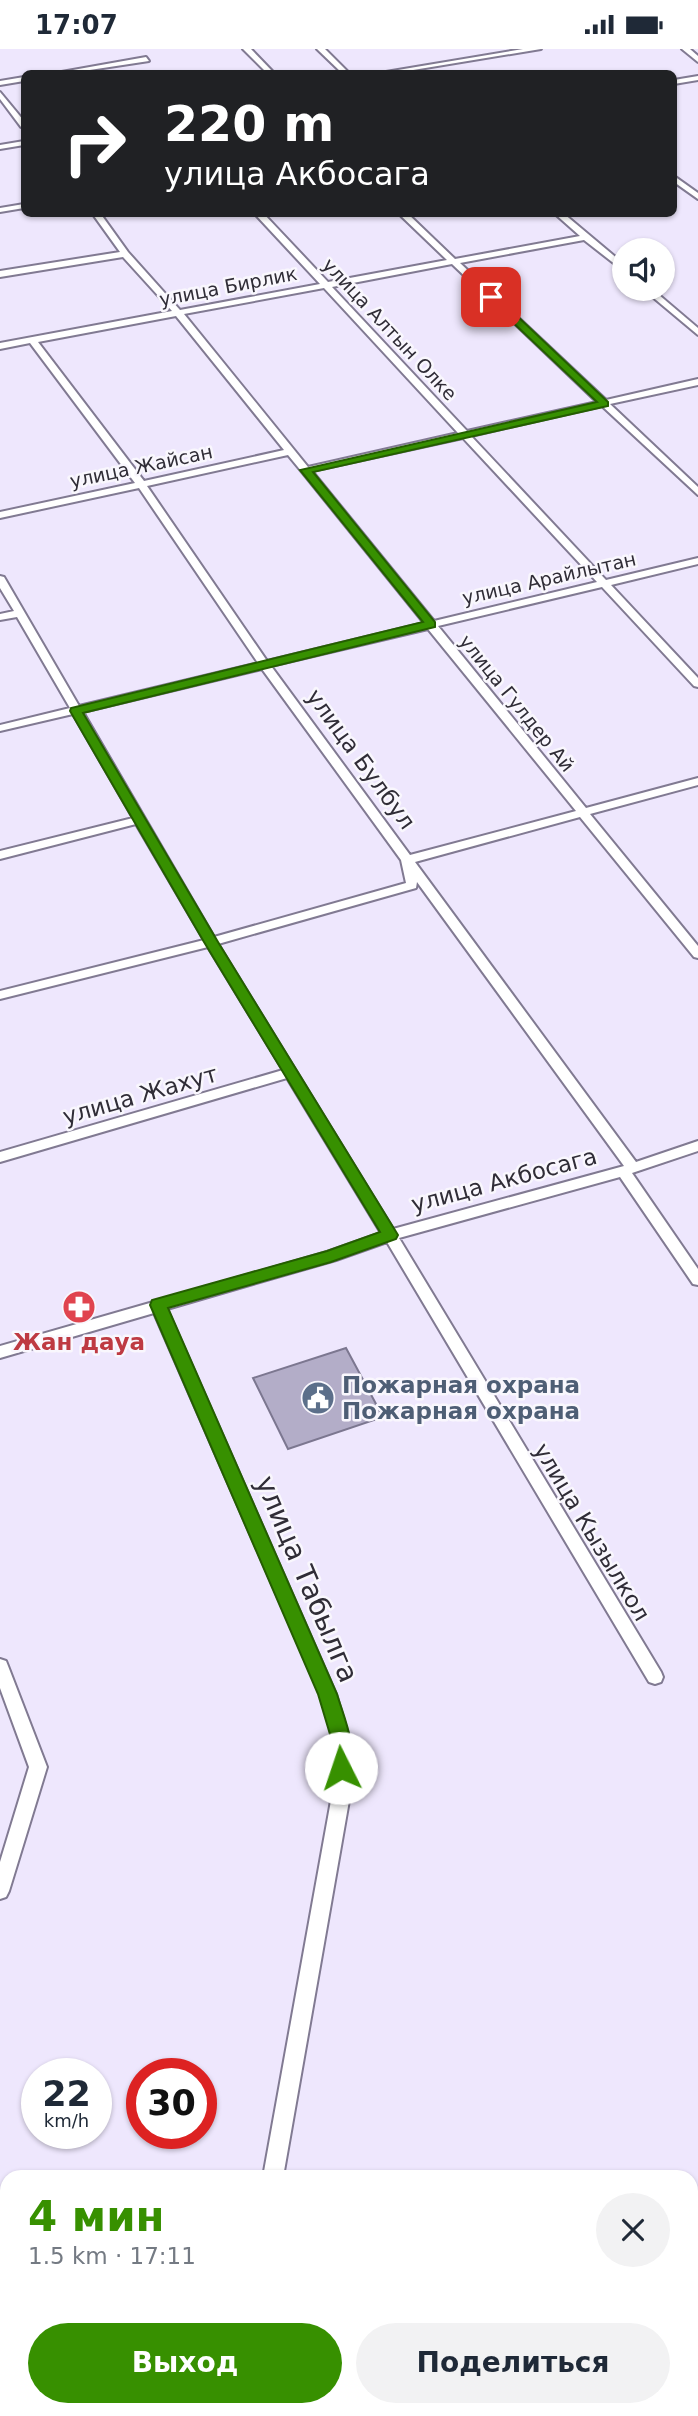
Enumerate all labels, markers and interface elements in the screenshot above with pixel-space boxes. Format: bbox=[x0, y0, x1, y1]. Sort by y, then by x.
text: 17:07 bbox=[35, 10, 118, 40]
text: 220 m bbox=[164, 96, 334, 153]
icon: right bbox=[49, 98, 140, 189]
text: улица Акбосага bbox=[164, 155, 430, 193]
map controls bbox=[612, 238, 675, 301]
button: sound bbox=[612, 238, 675, 301]
street label: улица Алтын Олке bbox=[318, 253, 462, 405]
street label: улица Бирлик bbox=[157, 262, 299, 310]
pin bbox=[461, 267, 521, 327]
icon: arrive bbox=[472, 278, 510, 316]
street label: улица Жайсан bbox=[68, 440, 214, 492]
street label: улица Арайлытан bbox=[460, 547, 638, 609]
street label: улица Гулдер Ай bbox=[455, 630, 579, 776]
street label: улица Булбул bbox=[301, 684, 421, 834]
street label: улица Жахут bbox=[60, 1060, 220, 1130]
street label: улица Акбосага bbox=[408, 1143, 600, 1217]
pharmacy icon: Жан дауа bbox=[60, 1288, 98, 1326]
place label: Жан дауа bbox=[13, 1329, 145, 1355]
place label: Пожарная охрана Пожарная охрана bbox=[342, 1372, 580, 1424]
public building icon: Пожарная охрана Пожарная охрана bbox=[299, 1379, 337, 1417]
street label: улица Кызылкол bbox=[529, 1438, 655, 1626]
street label: улица Табылга bbox=[249, 1471, 365, 1687]
position arrow bbox=[304, 1731, 378, 1805]
speed limit sign: 30 bbox=[126, 2058, 217, 2149]
text: 22 bbox=[42, 2074, 91, 2114]
text: km/h bbox=[44, 2110, 89, 2131]
text: 4 мин bbox=[28, 2192, 165, 2241]
button: close bbox=[596, 2193, 670, 2267]
text: 1.5 km · 17:11 bbox=[28, 2243, 196, 2269]
button: Выход bbox=[28, 2323, 342, 2403]
button: Поделиться bbox=[356, 2323, 670, 2403]

